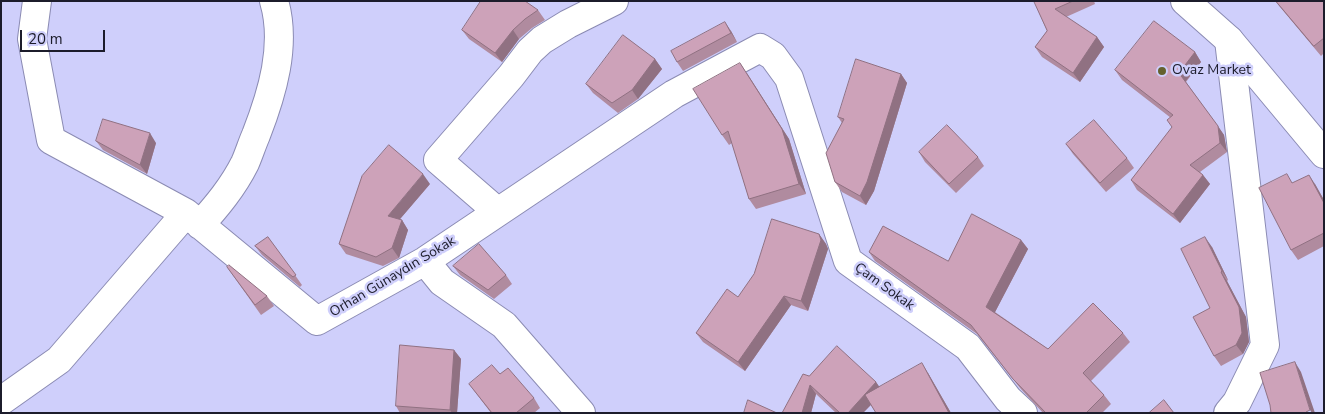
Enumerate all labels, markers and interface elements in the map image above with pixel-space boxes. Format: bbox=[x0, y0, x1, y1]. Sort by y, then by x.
scale bar bbox=[22, 20, 108, 52]
text: 20 m bbox=[28, 29, 63, 49]
place label: Ovaz Market bbox=[1172, 63, 1251, 79]
marker: Ovaz Market bbox=[1156, 65, 1168, 77]
street label: Orhan Günaydın Sokak bbox=[327, 233, 459, 321]
street label: Çam Sokak bbox=[851, 260, 917, 314]

